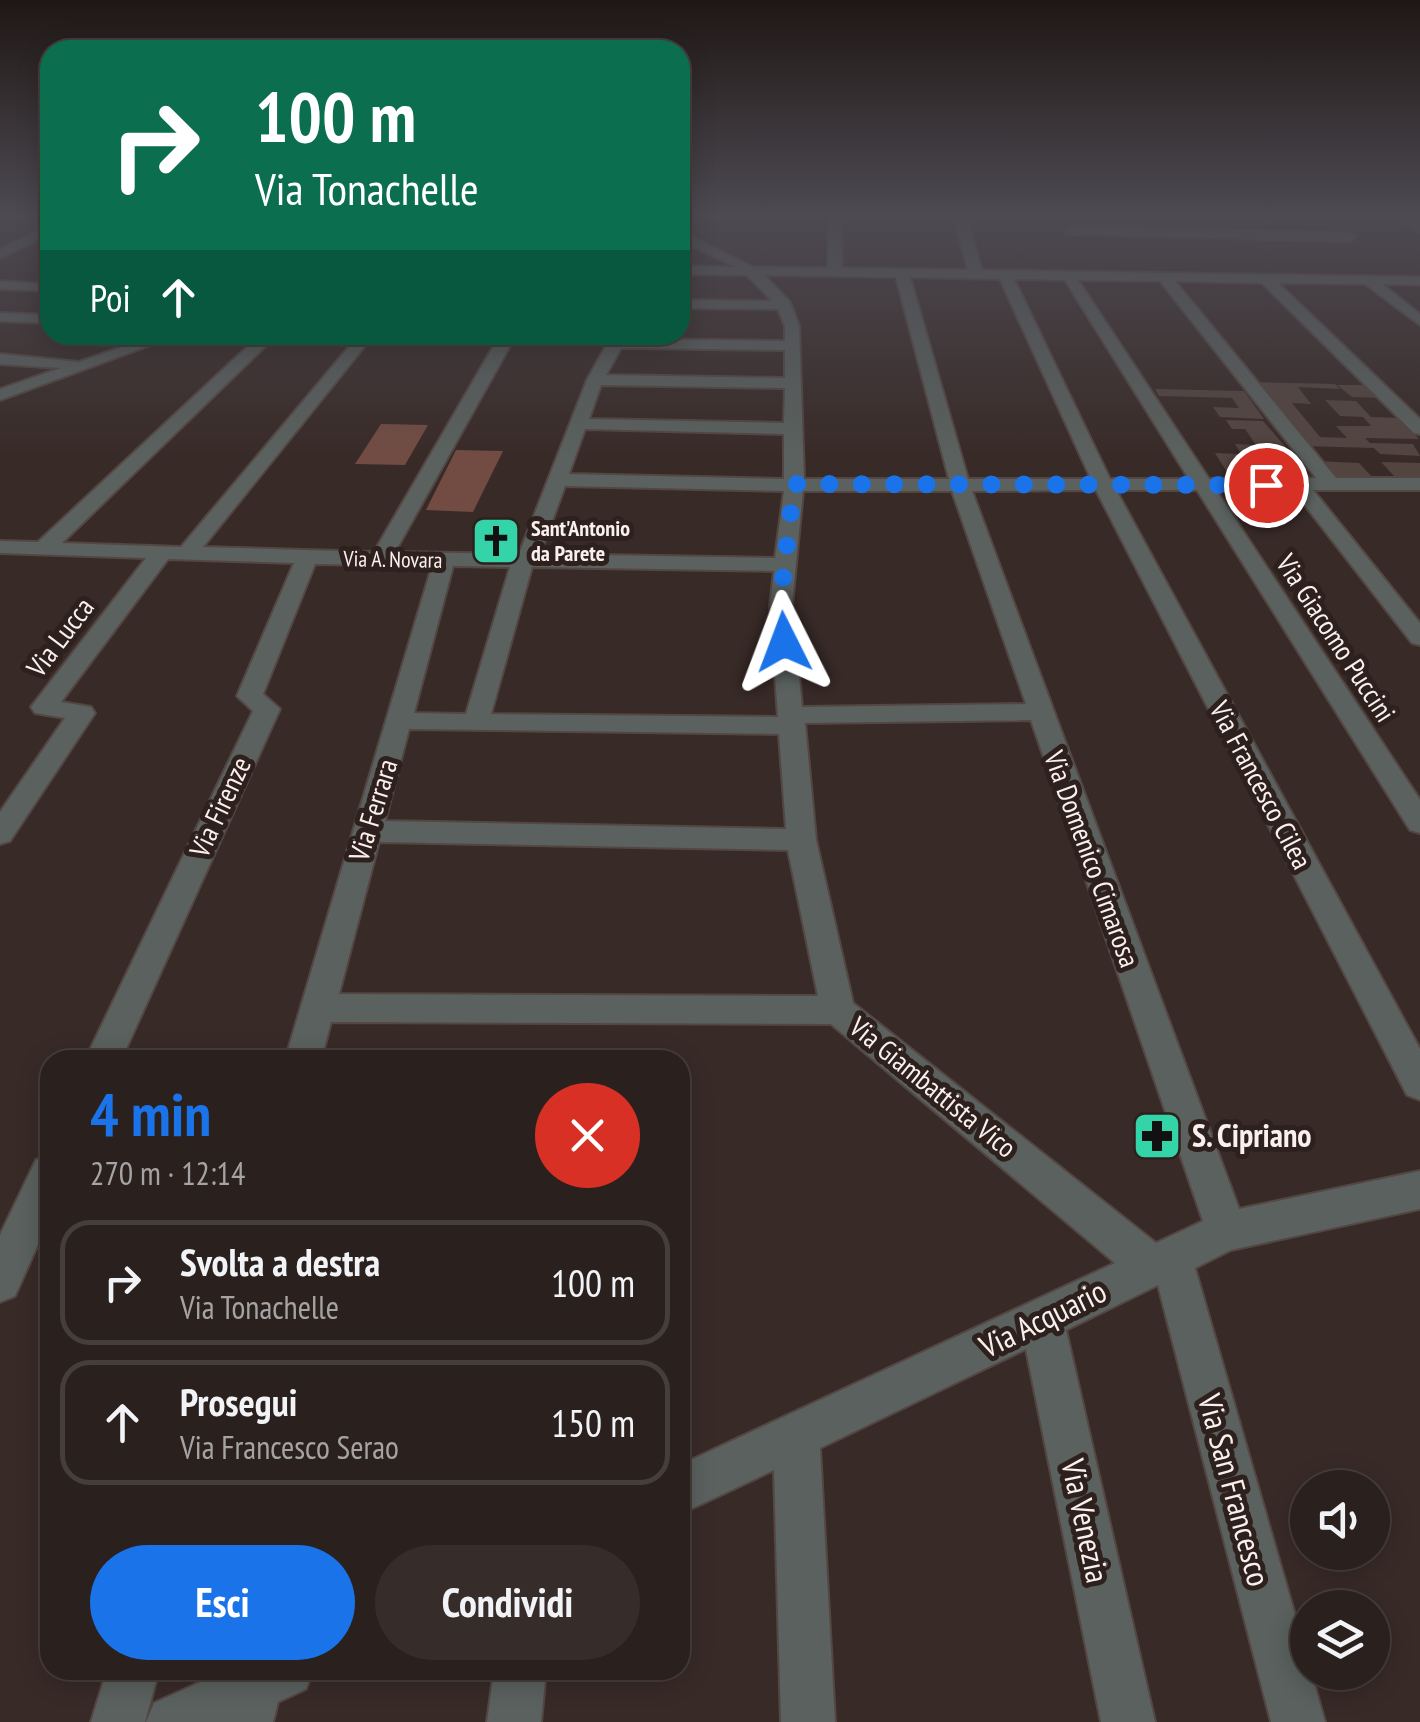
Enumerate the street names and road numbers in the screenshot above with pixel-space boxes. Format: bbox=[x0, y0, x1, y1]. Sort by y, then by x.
street label: Via A. Novara bbox=[342, 544, 443, 574]
street label: Via Giacomo Puccini bbox=[1268, 546, 1404, 729]
street label: Via Lucca bbox=[17, 590, 102, 685]
street label: Via Francesco Cilea bbox=[1201, 693, 1321, 875]
street label: Via Domenico Cimarosa bbox=[1036, 745, 1149, 972]
street label: Via Firenze bbox=[180, 751, 259, 864]
street label: Via Ferrara bbox=[339, 754, 406, 866]
street label: Via Giambattista Vico bbox=[841, 1007, 1024, 1165]
street label: Via Acquario bbox=[971, 1269, 1113, 1367]
street label: Via San Francesco bbox=[1189, 1388, 1281, 1590]
street label: Via Venezia bbox=[1052, 1454, 1120, 1586]

